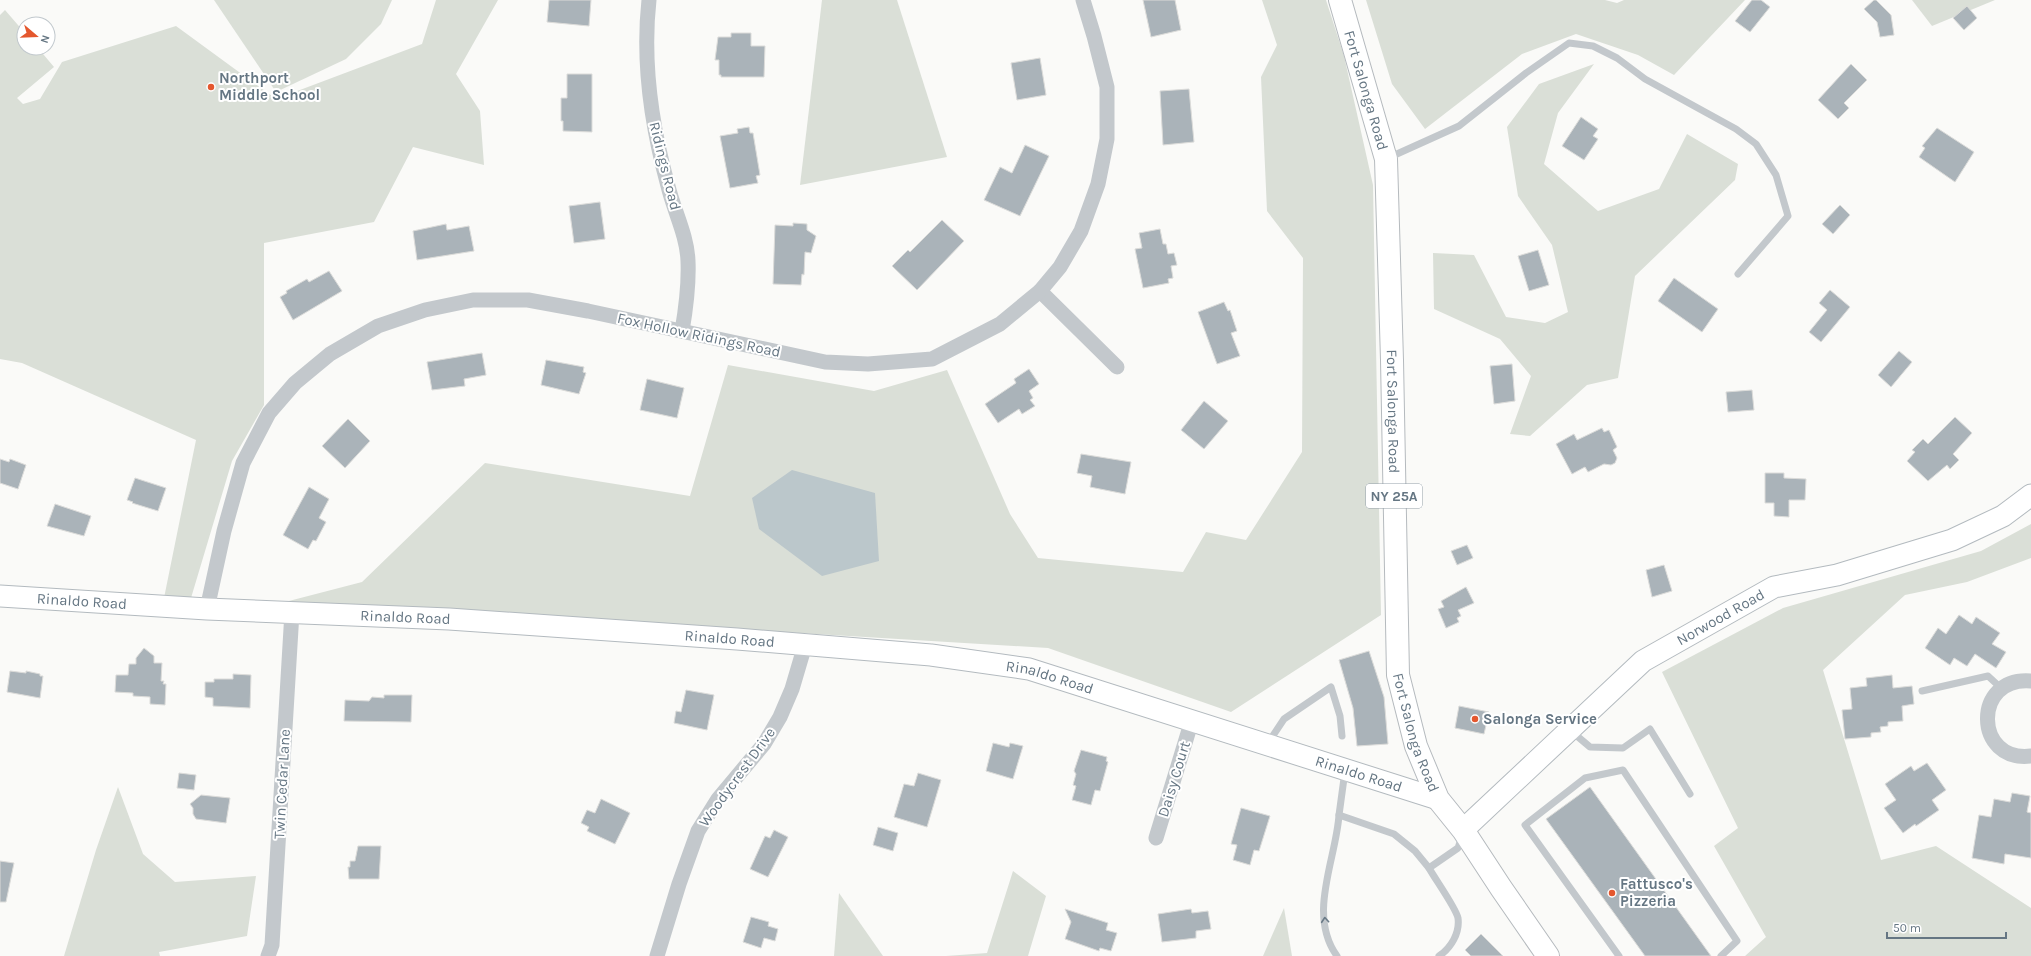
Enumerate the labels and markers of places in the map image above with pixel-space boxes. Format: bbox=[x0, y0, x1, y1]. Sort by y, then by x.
place label: Northport Middle School bbox=[219, 69, 320, 104]
marker: Northport Middle School bbox=[206, 82, 216, 92]
place label: Salonga Service bbox=[1483, 710, 1597, 728]
marker: Salonga Service bbox=[1470, 714, 1480, 724]
place label: Fattusco's Pizzeria bbox=[1620, 875, 1693, 910]
marker: Fattusco's Pizzeria bbox=[1607, 888, 1617, 898]

